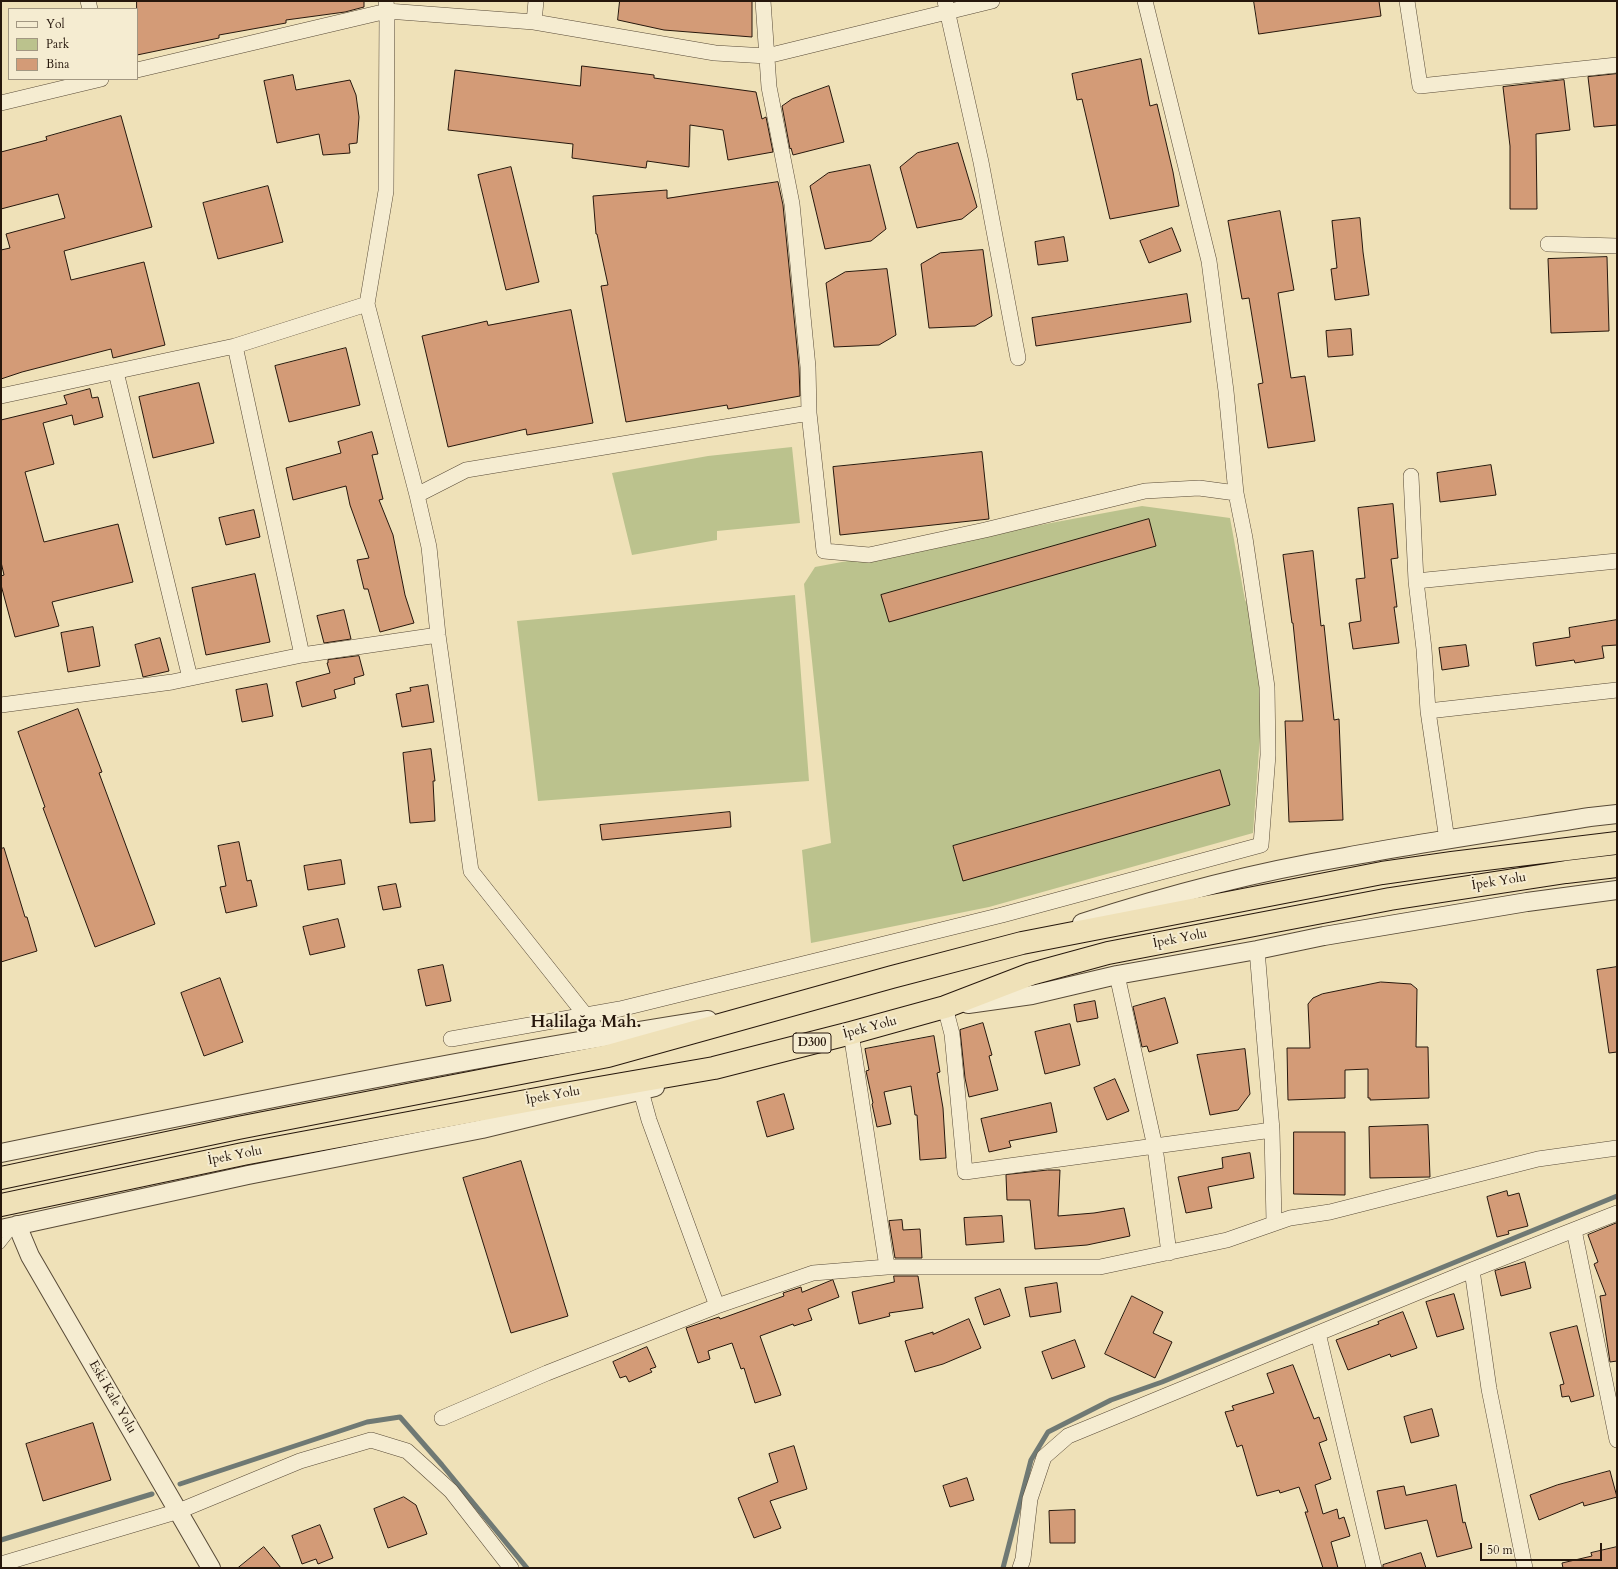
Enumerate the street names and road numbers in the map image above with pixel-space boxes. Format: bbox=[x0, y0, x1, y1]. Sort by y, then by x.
street label: İpek Yolu bbox=[1471, 870, 1527, 894]
street label: İpek Yolu bbox=[1152, 926, 1208, 952]
street label: İpek Yolu bbox=[841, 1013, 899, 1043]
road number: D300 bbox=[793, 1033, 831, 1053]
street label: İpek Yolu bbox=[525, 1084, 581, 1108]
street label: İpek Yolu bbox=[207, 1143, 263, 1169]
street label: Eski Kale Yolu bbox=[85, 1358, 139, 1436]

